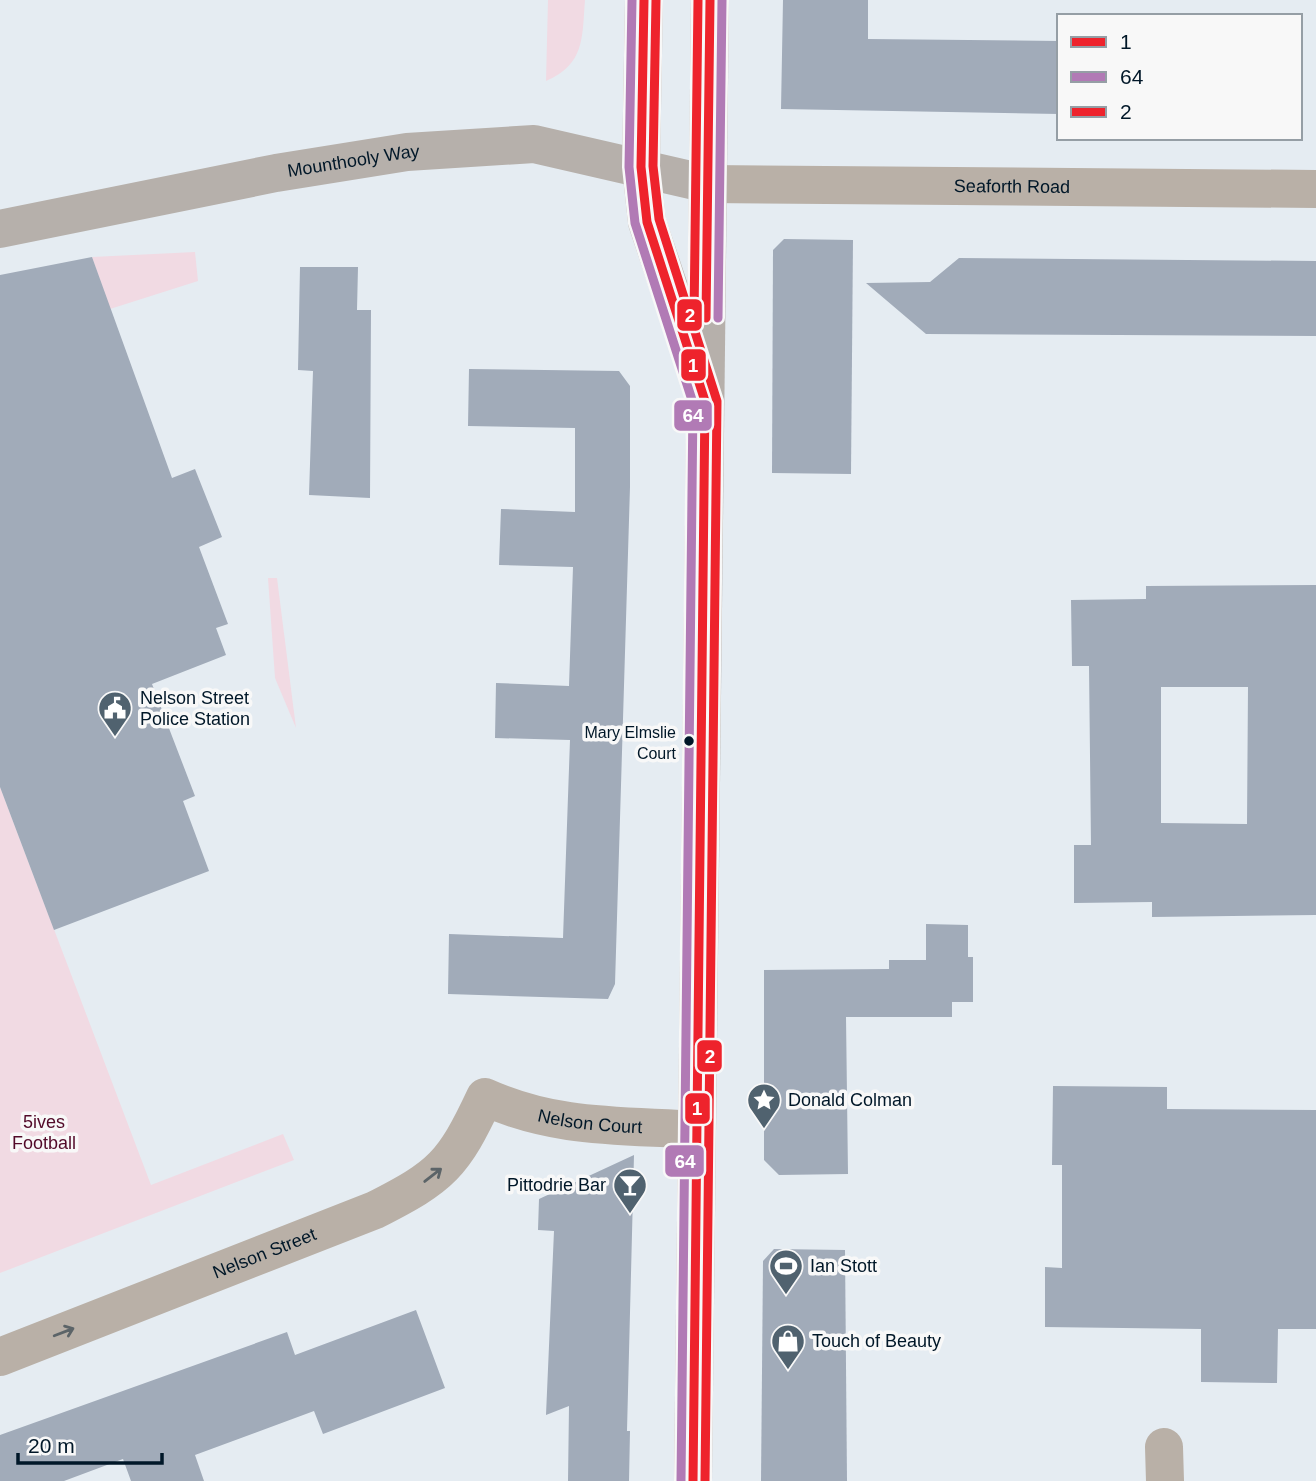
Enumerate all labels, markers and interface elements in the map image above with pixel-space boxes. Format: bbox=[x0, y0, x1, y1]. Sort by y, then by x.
legend bbox=[1057, 14, 1302, 140]
text: 1 bbox=[1120, 30, 1132, 53]
text: 64 bbox=[1120, 65, 1144, 88]
text: 2 bbox=[1120, 100, 1132, 123]
street label: Mounthooly Way bbox=[286, 141, 420, 181]
street label: Seaforth Road bbox=[954, 176, 1070, 197]
line badge: 2 bbox=[676, 298, 703, 332]
text: 2 bbox=[685, 305, 695, 326]
line badge: 1 bbox=[680, 348, 707, 382]
text: 1 bbox=[688, 355, 699, 376]
line badge: 64 bbox=[673, 399, 713, 432]
text: 64 bbox=[682, 405, 704, 426]
place label: Nelson Street Police Station bbox=[140, 688, 250, 729]
public building icon: Nelson Street Police Station bbox=[96, 689, 134, 738]
place label: Mary Elmslie Court bbox=[584, 724, 677, 762]
marker: Mary Elmslie Court bbox=[682, 734, 696, 748]
line badge: 2 bbox=[696, 1039, 723, 1073]
text: 2 bbox=[705, 1046, 715, 1067]
place icon: Donald Colman bbox=[745, 1081, 783, 1130]
place label: Donald Colman bbox=[788, 1090, 912, 1110]
line badge: 1 bbox=[684, 1092, 711, 1125]
text: 1 bbox=[692, 1098, 703, 1119]
street label: Nelson Court bbox=[536, 1105, 643, 1137]
park label: 5ives Football bbox=[12, 1112, 76, 1153]
line badge: 64 bbox=[664, 1144, 705, 1178]
text: 64 bbox=[674, 1151, 696, 1172]
bar icon: Pittodrie Bar bbox=[611, 1166, 649, 1215]
one-way arrow bbox=[424, 1168, 442, 1183]
place label: Pittodrie Bar bbox=[507, 1175, 606, 1195]
street label: Nelson Street bbox=[210, 1224, 319, 1283]
sports icon: Ian Stott bbox=[767, 1247, 805, 1296]
place label: Ian Stott bbox=[810, 1256, 877, 1276]
shop icon: Touch of Beauty bbox=[769, 1322, 807, 1371]
one-way arrow bbox=[52, 1325, 74, 1338]
place label: Touch of Beauty bbox=[812, 1331, 941, 1351]
scale bar bbox=[18, 1422, 161, 1466]
text: 20 m bbox=[28, 1434, 75, 1457]

